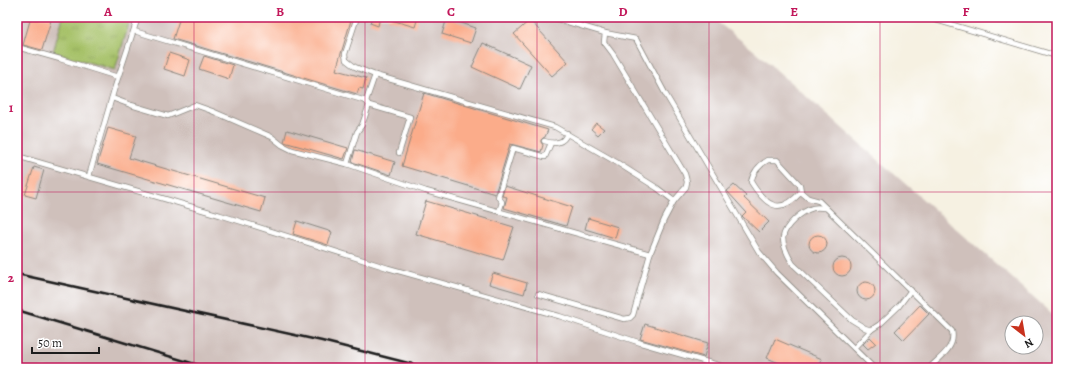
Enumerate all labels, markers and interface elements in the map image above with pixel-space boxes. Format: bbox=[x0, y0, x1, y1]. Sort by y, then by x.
text: A bbox=[103, 3, 113, 20]
text: B bbox=[276, 3, 284, 20]
text: C bbox=[447, 3, 455, 20]
text: D bbox=[618, 3, 628, 20]
text: E bbox=[790, 3, 798, 20]
text: F bbox=[963, 3, 970, 20]
text: 1 bbox=[9, 99, 14, 116]
text: 2 bbox=[8, 269, 15, 286]
north arrow bbox=[1004, 315, 1044, 355]
scale bar bbox=[32, 329, 99, 355]
text: 50 m bbox=[38, 335, 62, 351]
text: N bbox=[1022, 335, 1036, 352]

